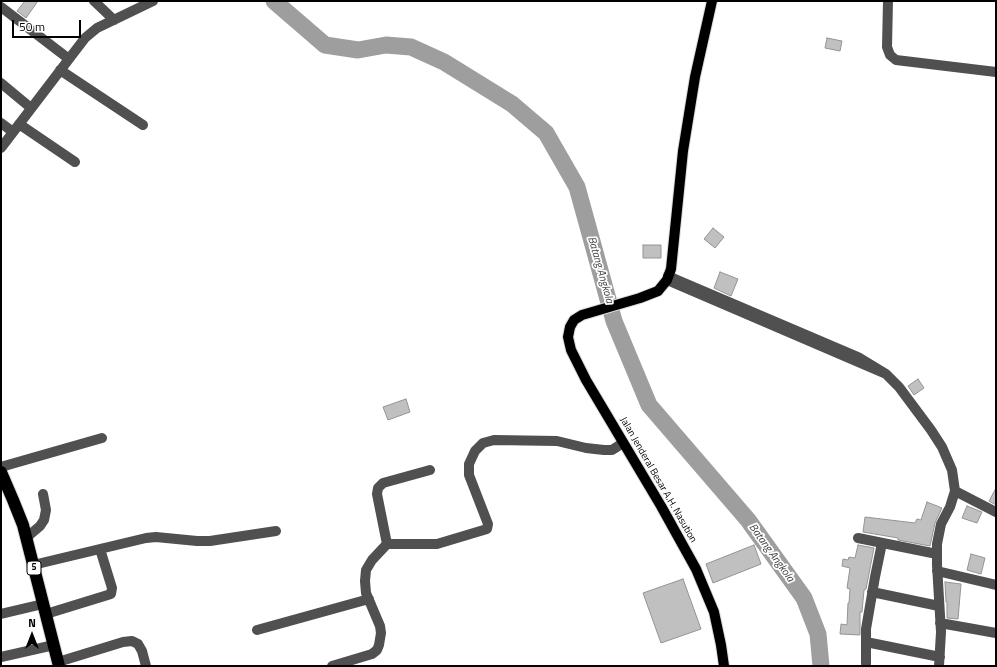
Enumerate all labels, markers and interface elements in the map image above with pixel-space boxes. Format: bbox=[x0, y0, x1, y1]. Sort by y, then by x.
scale bar bbox=[14, 12, 83, 38]
text: 50 m bbox=[19, 17, 45, 36]
water label: Batang Angkola bbox=[584, 235, 616, 305]
street label: Jalan Jenderal Besar A.H. Nasution bbox=[617, 415, 699, 545]
water label: Batang Angkola bbox=[745, 521, 797, 585]
road number: 5 bbox=[27, 561, 41, 575]
north arrow bbox=[12, 615, 52, 655]
text: N bbox=[28, 615, 36, 631]

